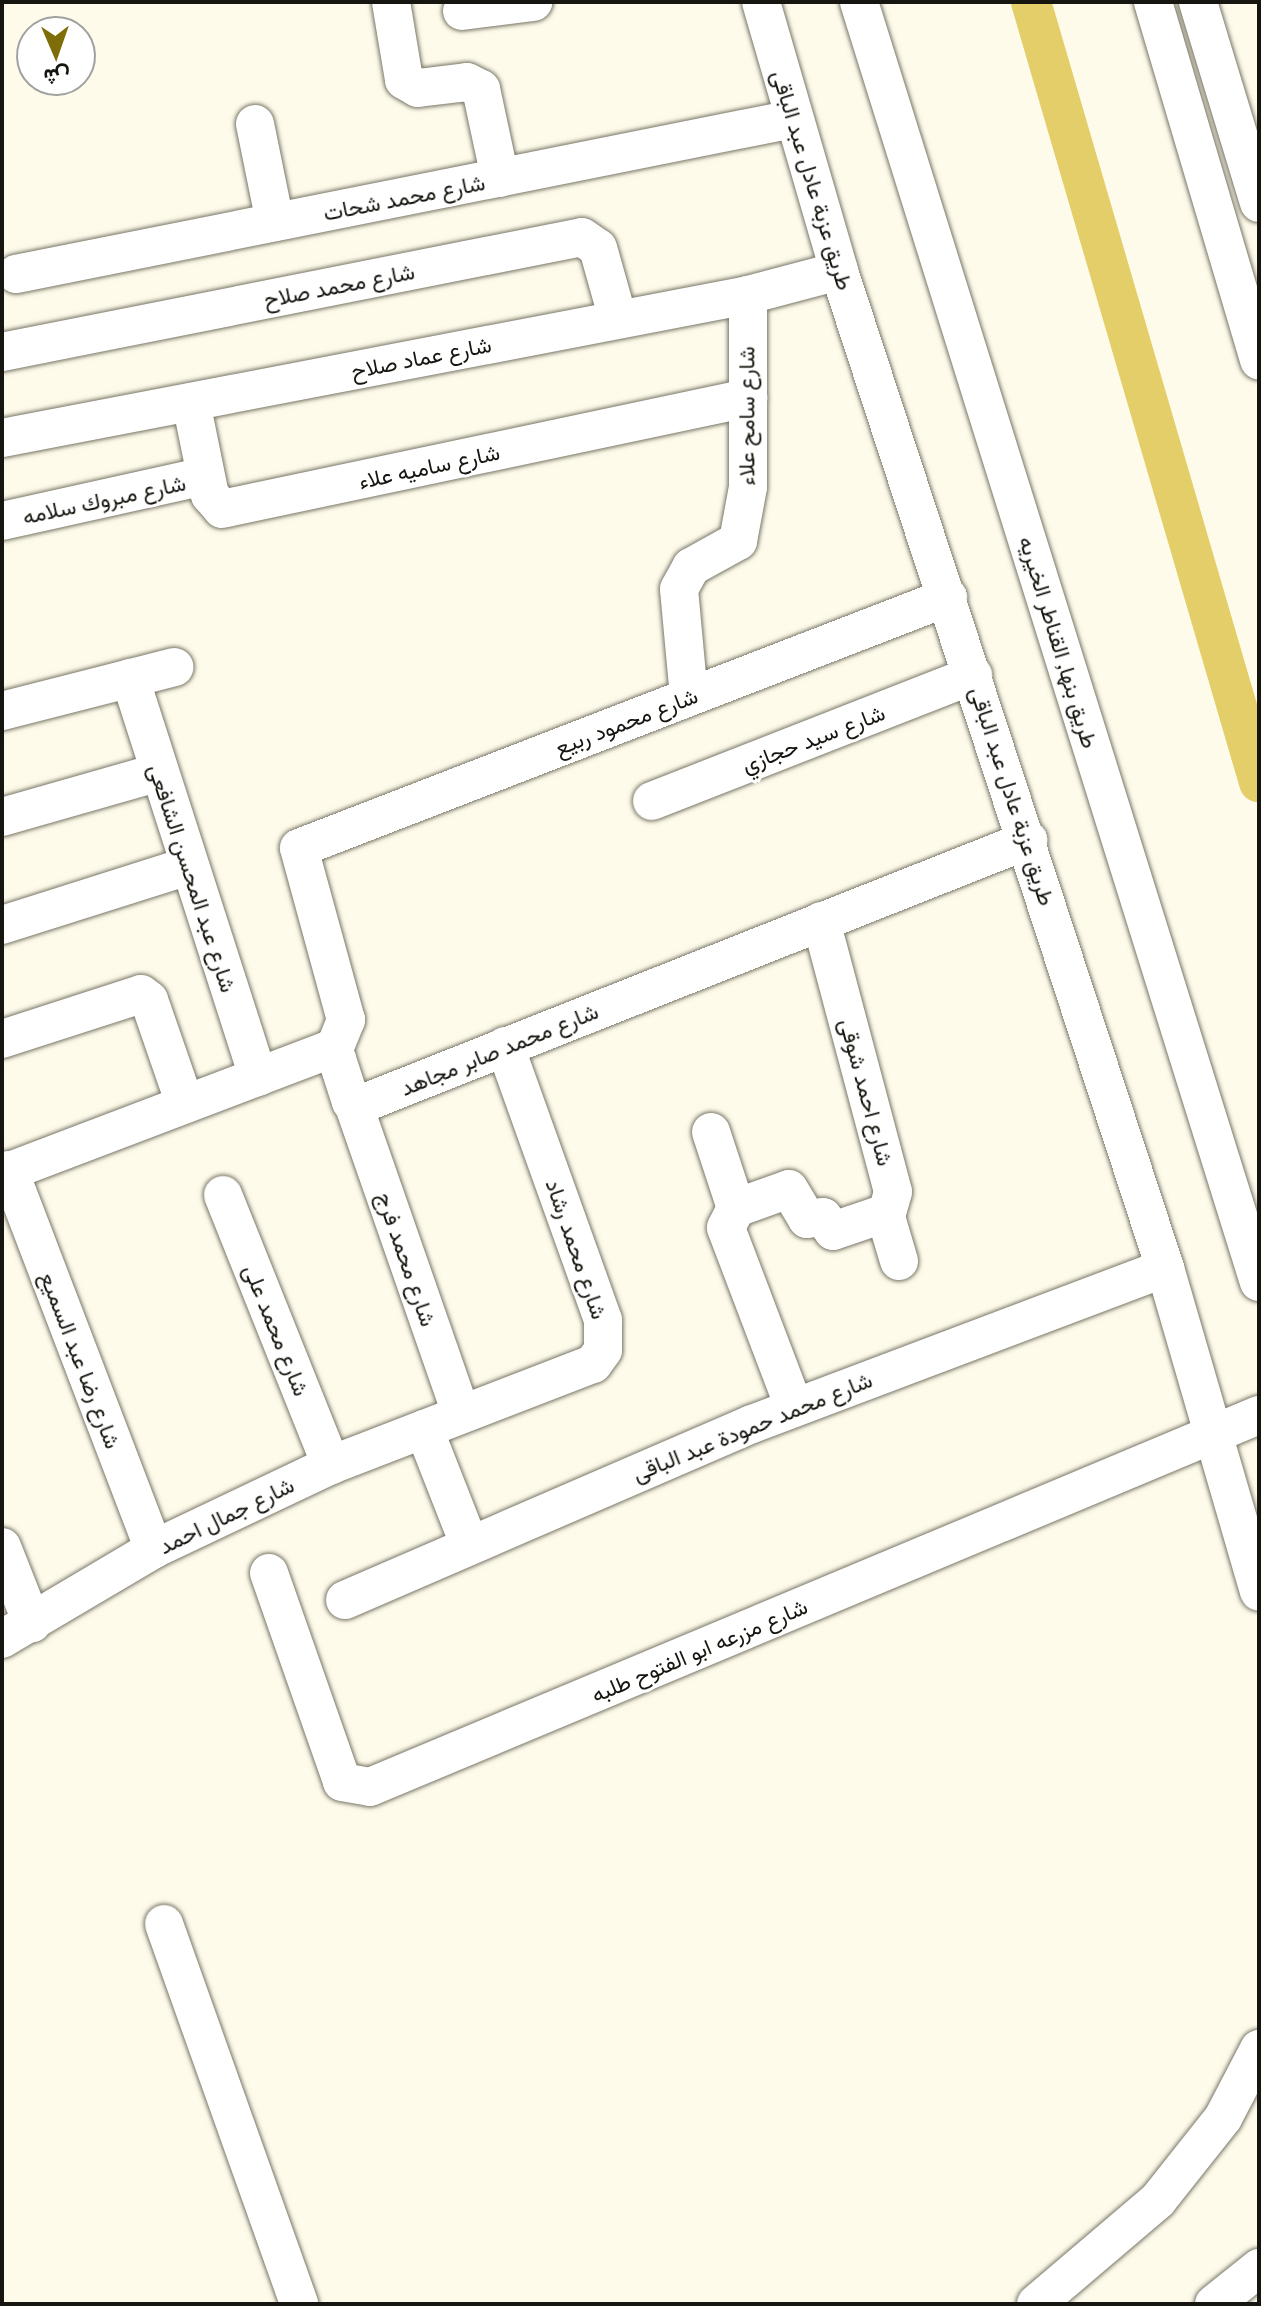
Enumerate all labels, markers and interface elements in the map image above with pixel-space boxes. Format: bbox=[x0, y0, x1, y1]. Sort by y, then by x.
north arrow bbox=[16, 16, 96, 96]
text: ش bbox=[43, 63, 71, 93]
street label: طريق عزبة عادل عبد الباقى bbox=[767, 67, 859, 293]
street label: شارع محمد شحات bbox=[321, 168, 487, 226]
street label: شارع محمد صلاح bbox=[261, 257, 417, 313]
street label: شارع عماد صلاح bbox=[349, 330, 493, 384]
street label: شارع سامح علاء bbox=[733, 346, 759, 486]
street label: شارع ساميه علاء bbox=[356, 438, 502, 494]
street label: شارع مبروك سلامه bbox=[20, 469, 188, 529]
street label: طريق بنها, القناطر الخيريه bbox=[1014, 533, 1104, 751]
street label: شارع محمود ربيع bbox=[551, 682, 701, 760]
street label: طريق عزبة عادل عبد الباقى bbox=[965, 683, 1061, 909]
street label: شارع سيد حجازي bbox=[738, 699, 888, 777]
street label: شارع عبد المحسن الشافعى bbox=[144, 761, 242, 995]
street label: شارع محمد صابر مجاهد bbox=[396, 997, 602, 1101]
street label: شارع احمد شوقى bbox=[835, 1016, 899, 1168]
street label: شارع محمد رشاد bbox=[541, 1176, 613, 1322]
street label: شارع محمد فرج bbox=[372, 1189, 442, 1329]
street label: شارع محمد على bbox=[239, 1260, 315, 1400]
street label: شارع رضا عبد السميع bbox=[35, 1268, 127, 1452]
street label: شارع محمد حمودة عبد الباقى bbox=[628, 1366, 876, 1486]
street label: شارع جمال احمد bbox=[154, 1471, 298, 1559]
street label: شارع مزرعه ابو الفتوح طلبه bbox=[587, 1592, 811, 1708]

